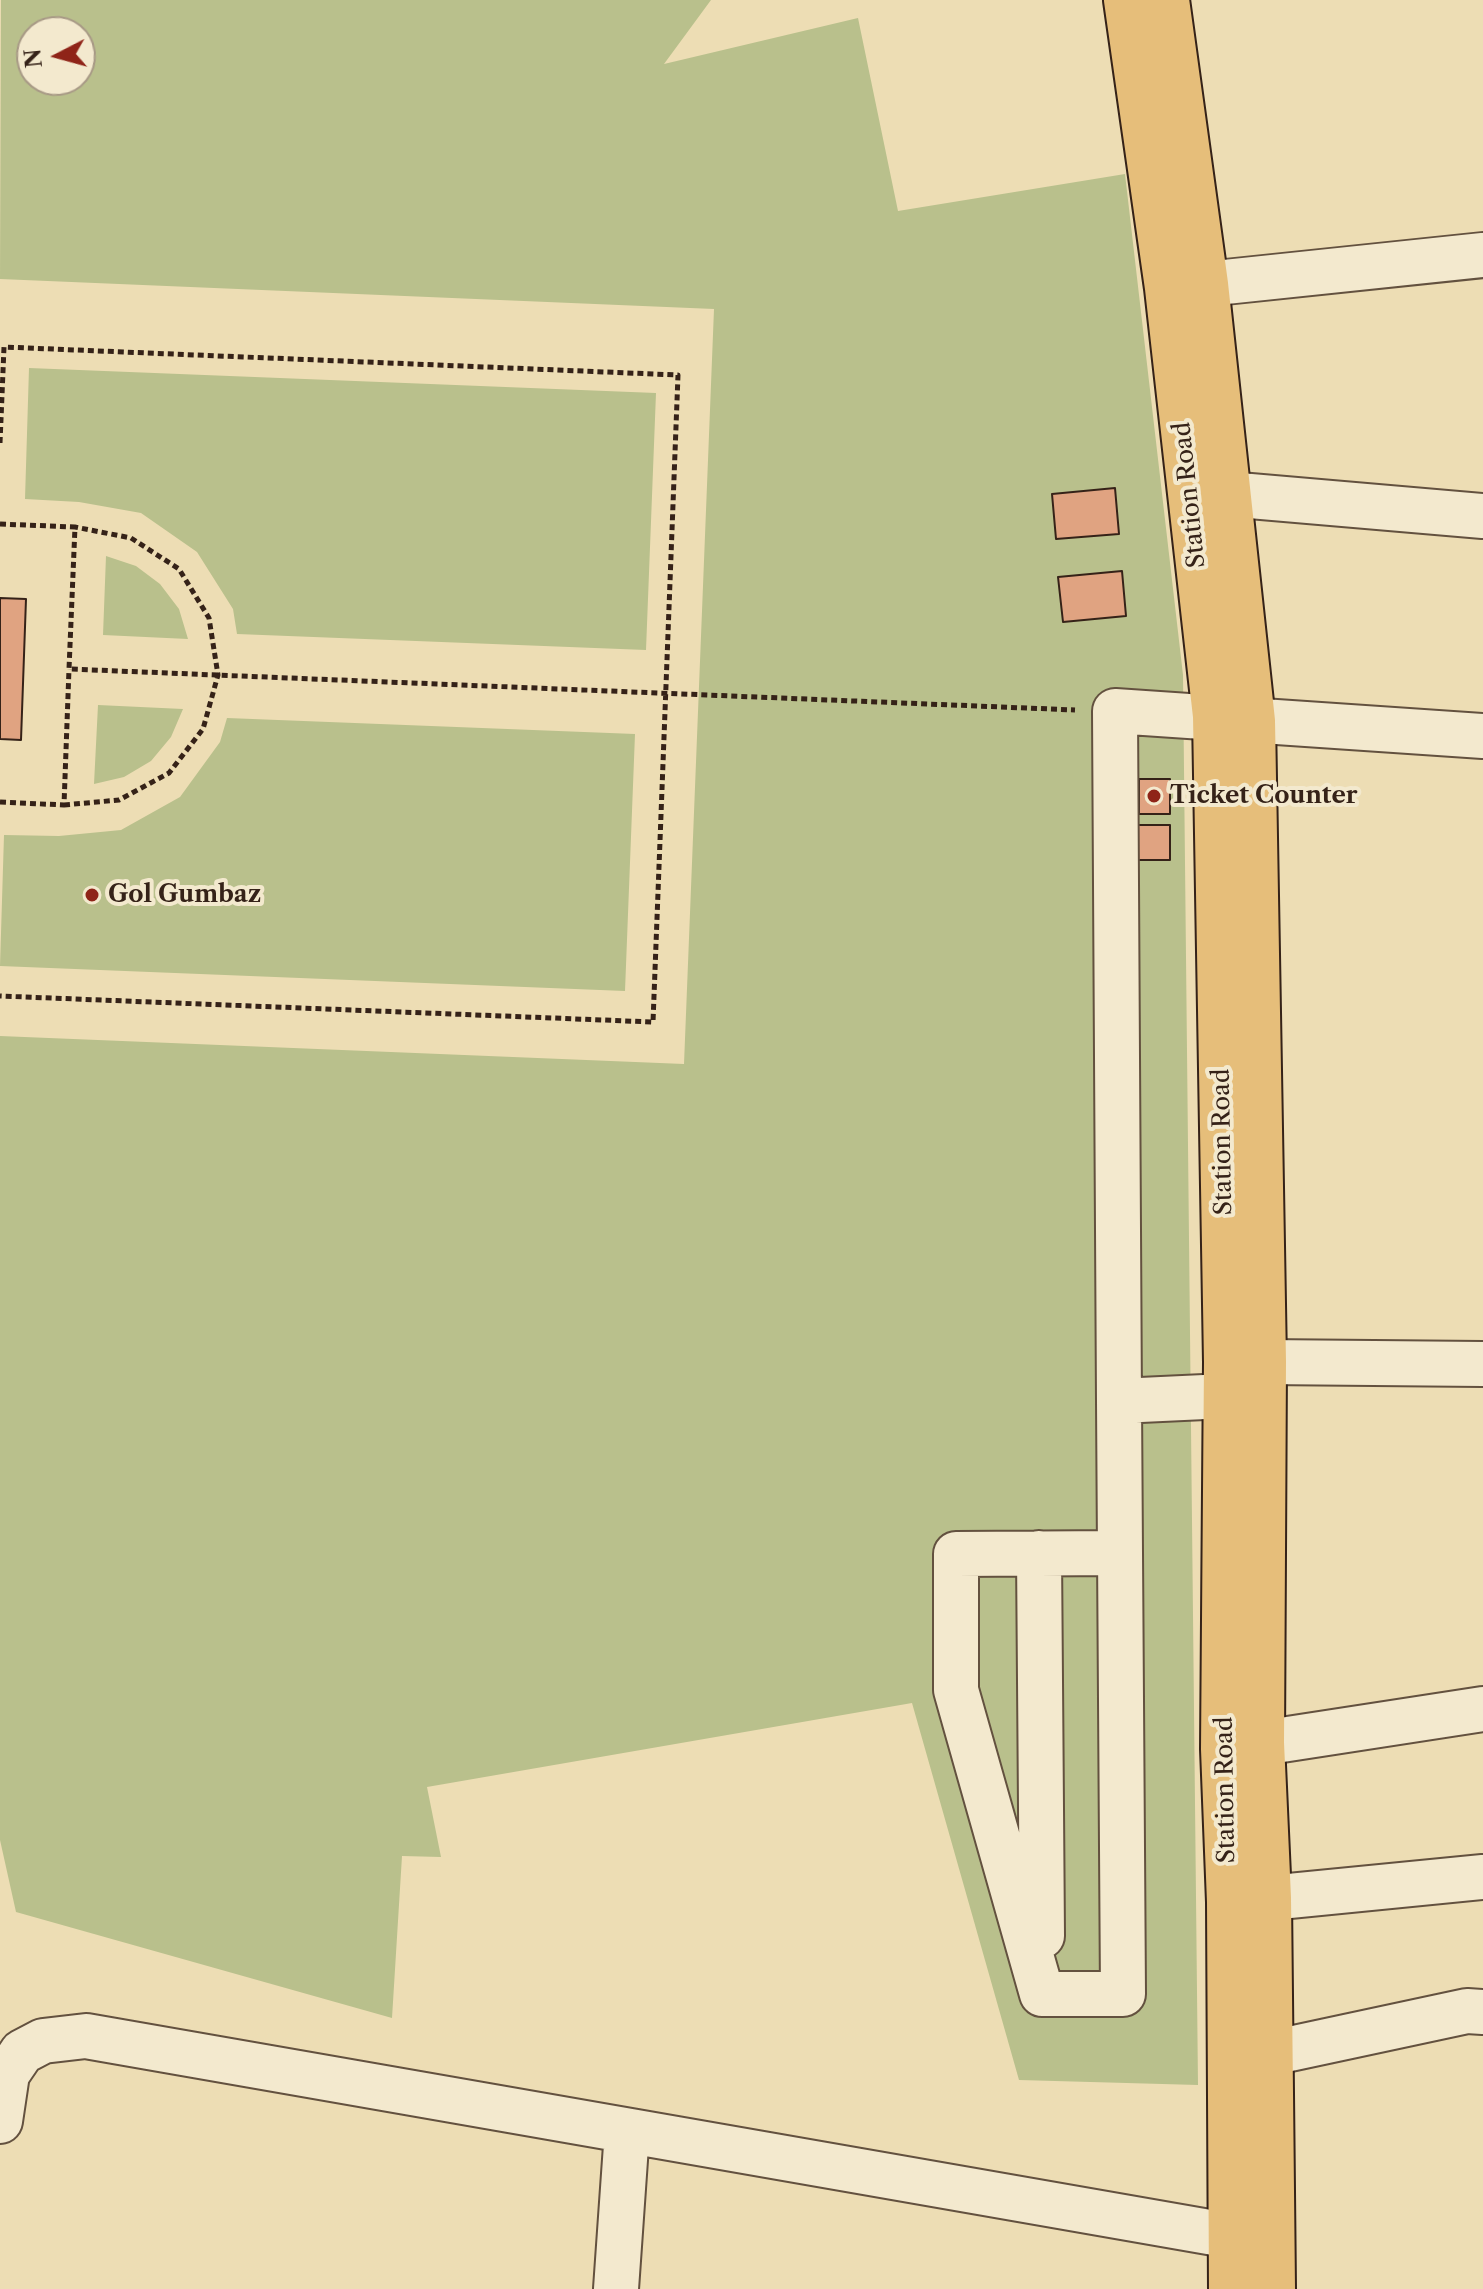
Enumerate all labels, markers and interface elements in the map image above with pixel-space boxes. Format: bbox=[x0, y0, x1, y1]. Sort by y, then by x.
north arrow bbox=[16, 16, 96, 96]
text: N bbox=[19, 47, 48, 69]
street label: Station Road bbox=[1168, 420, 1212, 570]
place label: Ticket Counter bbox=[1170, 782, 1358, 810]
marker: Ticket Counter bbox=[1145, 787, 1163, 805]
place label: Gol Gumbaz bbox=[108, 881, 261, 909]
marker: Gol Gumbaz bbox=[83, 886, 101, 904]
street label: Station Road bbox=[1207, 1068, 1239, 1216]
street label: Station Road bbox=[1210, 1716, 1242, 1864]

